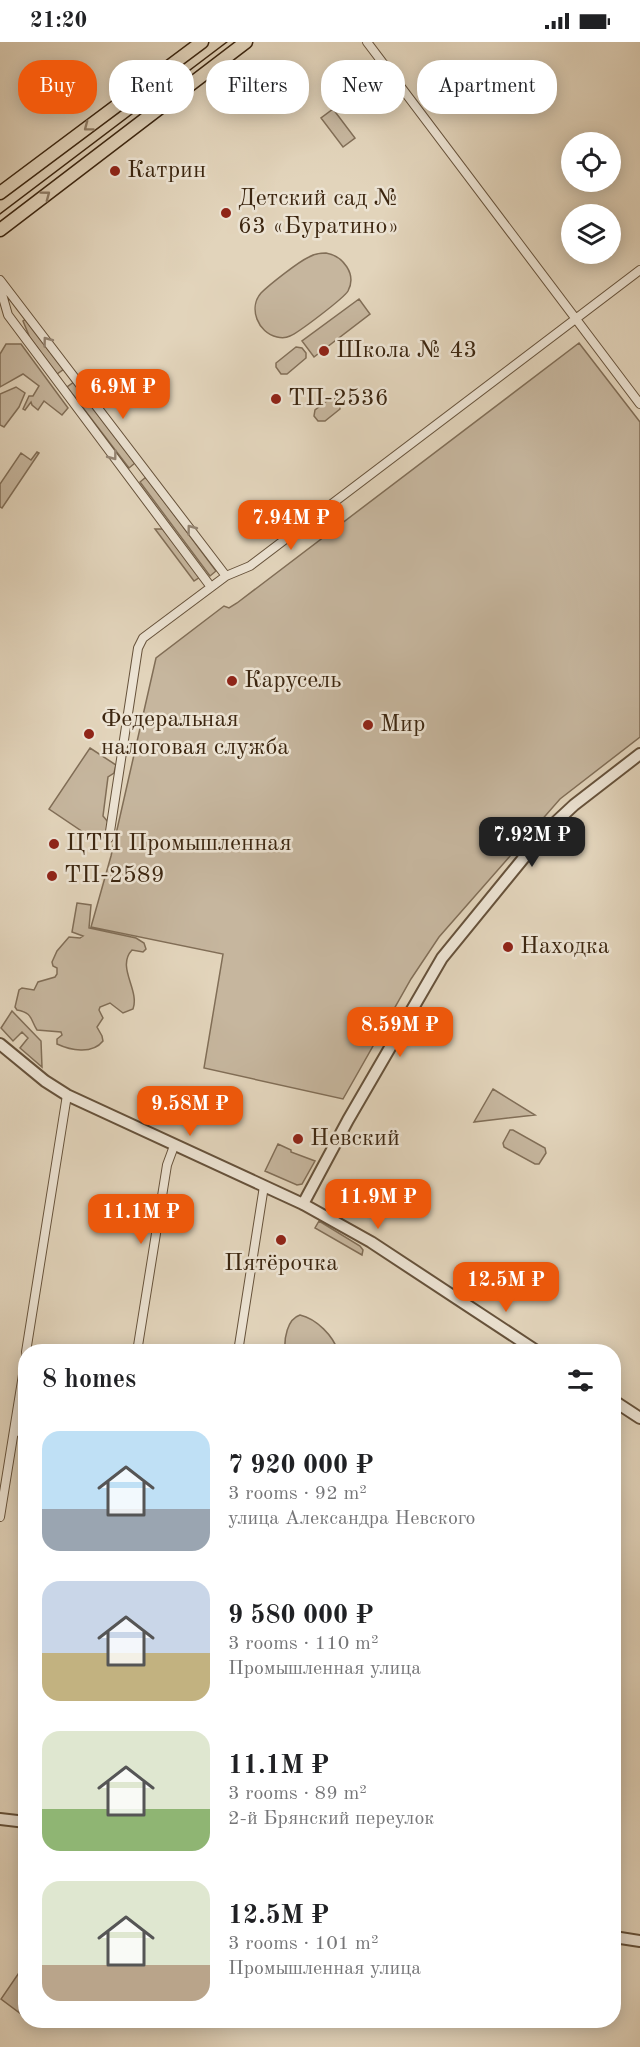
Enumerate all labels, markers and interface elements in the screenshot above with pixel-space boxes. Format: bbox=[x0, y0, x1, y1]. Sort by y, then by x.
text: 21:20 bbox=[30, 10, 87, 32]
chip: Buy bbox=[18, 60, 97, 114]
chip: Rent bbox=[109, 60, 194, 114]
chip: Filters bbox=[206, 60, 309, 114]
chip: New bbox=[321, 60, 405, 114]
chip: Apartment bbox=[417, 60, 557, 114]
one-way arrow bbox=[83, 120, 94, 131]
map controls bbox=[561, 132, 621, 264]
button: locate bbox=[561, 132, 621, 192]
place label: Катрин bbox=[127, 159, 206, 183]
marker: Катрин bbox=[108, 164, 122, 178]
place label: Детский сад № 63 «Буратино» bbox=[238, 187, 400, 239]
one-way arrow bbox=[40, 191, 51, 202]
button: layers bbox=[561, 204, 621, 264]
marker: Детский сад № 63 «Буратино» bbox=[219, 206, 233, 220]
one-way arrow bbox=[43, 336, 54, 347]
place label: Школа № 43 bbox=[336, 339, 477, 363]
marker: Школа № 43 bbox=[317, 344, 331, 358]
pin: 6.9M ₽ bbox=[74, 369, 172, 420]
text: 6.9M ₽ bbox=[90, 378, 156, 398]
place label: ТП-2536 bbox=[288, 387, 389, 411]
marker: ТП-2536 bbox=[269, 392, 283, 406]
one-way arrow bbox=[106, 449, 117, 460]
pin: 7.94M ₽ bbox=[236, 500, 346, 551]
text: 7.94M ₽ bbox=[252, 509, 330, 529]
one-way arrow bbox=[187, 525, 198, 536]
place label: Карусель bbox=[244, 669, 342, 693]
marker: Карусель bbox=[225, 674, 239, 688]
place label: Федеральная налоговая служба bbox=[101, 708, 289, 760]
place label: Мир bbox=[380, 713, 425, 737]
marker: Мир bbox=[361, 718, 375, 732]
marker: Федеральная налоговая служба bbox=[82, 727, 96, 741]
pin: 7.92M ₽ bbox=[477, 817, 587, 868]
text: 7.92M ₽ bbox=[493, 826, 571, 846]
place label: ЦТП Промышленная bbox=[66, 832, 292, 856]
marker: ЦТП Промышленная bbox=[47, 837, 61, 851]
place label: ТП-2589 bbox=[64, 864, 165, 888]
marker: ТП-2589 bbox=[45, 869, 59, 883]
place label: Находка bbox=[520, 935, 610, 959]
marker: Находка bbox=[501, 940, 515, 954]
pin: 8.59M ₽ bbox=[345, 1007, 455, 1058]
text: 8.59M ₽ bbox=[361, 1016, 439, 1036]
pin: 9.58M ₽ bbox=[135, 1086, 245, 1137]
text: 9.58M ₽ bbox=[151, 1095, 229, 1115]
place label: Невский bbox=[310, 1127, 400, 1151]
marker: Невский bbox=[291, 1132, 305, 1146]
pin: 11.9M ₽ bbox=[323, 1179, 433, 1230]
text: 11.9M ₽ bbox=[339, 1188, 417, 1208]
pin: 11.1M ₽ bbox=[86, 1194, 196, 1245]
text: 11.1M ₽ bbox=[102, 1203, 180, 1223]
marker: Пятёрочка bbox=[274, 1233, 288, 1247]
place label: Пятёрочка bbox=[224, 1252, 338, 1276]
pin: 12.5M ₽ bbox=[451, 1262, 561, 1313]
text: 12.5M ₽ bbox=[467, 1271, 545, 1291]
icon: filters bbox=[564, 1364, 597, 1397]
text: 8 homes bbox=[42, 1367, 136, 1393]
text: 7 920 000 ₽ bbox=[228, 1453, 374, 1479]
icon: home bbox=[90, 1455, 162, 1527]
text: 3 rooms · 92 m² bbox=[228, 1484, 367, 1504]
text: улица Александра Невского bbox=[228, 1509, 475, 1529]
text: 9 580 000 ₽ bbox=[228, 1603, 374, 1629]
icon: home bbox=[90, 1605, 162, 1677]
text: 3 rooms · 110 m² bbox=[228, 1634, 378, 1654]
text: Промышленная улица bbox=[228, 1659, 421, 1679]
text: 11.1M ₽ bbox=[228, 1753, 329, 1779]
icon: home bbox=[90, 1755, 162, 1827]
text: 3 rooms · 89 m² bbox=[228, 1784, 367, 1804]
text: 2-й Брянский переулок bbox=[228, 1809, 434, 1829]
text: 12.5M ₽ bbox=[228, 1903, 329, 1929]
icon: home bbox=[90, 1905, 162, 1977]
text: 3 rooms · 101 m² bbox=[228, 1934, 378, 1954]
text: Промышленная улица bbox=[228, 1959, 421, 1979]

